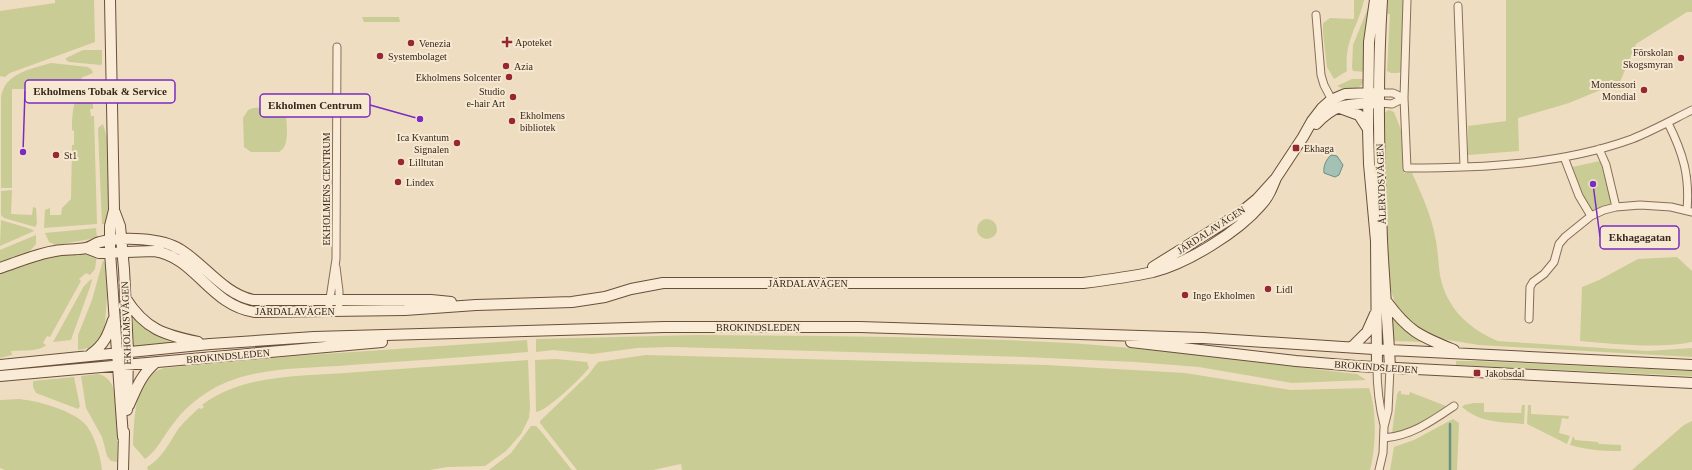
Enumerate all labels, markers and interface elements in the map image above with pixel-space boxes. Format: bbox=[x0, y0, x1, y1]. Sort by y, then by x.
marker: Apoteket bbox=[502, 37, 512, 47]
place label: Apoteket bbox=[515, 37, 552, 48]
marker: Venezia bbox=[406, 38, 416, 48]
place label: Venezia bbox=[419, 38, 451, 49]
place label: Förskolan Skogsmyran bbox=[1623, 47, 1673, 70]
marker: Systembolaget bbox=[375, 51, 385, 61]
place label: Systembolaget bbox=[388, 51, 447, 62]
marker: Förskolan Skogsmyran bbox=[1676, 53, 1686, 63]
marker: Azia bbox=[501, 61, 511, 71]
place label: Azia bbox=[514, 61, 533, 72]
place label: Ekholmens Solcenter bbox=[416, 72, 502, 83]
marker: Ekholmens Solcenter bbox=[504, 72, 514, 82]
place label: Montessori Mondial bbox=[1591, 79, 1636, 102]
callout: Ekholmens Tobak & Service bbox=[25, 80, 175, 103]
text: Ekholmens Tobak & Service bbox=[33, 85, 167, 97]
marker: Montessori Mondial bbox=[1639, 85, 1649, 95]
place label: Studio e-hair Art bbox=[466, 86, 505, 109]
marker: Studio e-hair Art bbox=[508, 92, 518, 102]
callout: Ekholmen Centrum bbox=[260, 94, 370, 117]
text: Ekholmen Centrum bbox=[268, 99, 362, 111]
place label: Ekholmens bibliotek bbox=[520, 110, 565, 133]
marker: Ekholmens bibliotek bbox=[507, 116, 517, 126]
street label: EKHOLMENS CENTRUM bbox=[321, 132, 332, 246]
place label: Ica Kvantum Signalen bbox=[397, 132, 449, 155]
marker: Ica Kvantum Signalen bbox=[452, 138, 462, 148]
marker: Ekhaga bbox=[1291, 143, 1301, 153]
place label: Ekhaga bbox=[1304, 143, 1335, 154]
street label: ÅLERYDSVÄGEN bbox=[1374, 144, 1388, 224]
marker: St1 bbox=[51, 150, 61, 160]
place label: St1 bbox=[64, 150, 77, 161]
marker: Lilltutan bbox=[396, 157, 406, 167]
place label: Lilltutan bbox=[409, 157, 443, 168]
marker: Lindex bbox=[393, 177, 403, 187]
place label: Lindex bbox=[406, 177, 434, 188]
street label: JÄRDALAVÄGEN bbox=[1175, 204, 1247, 256]
callout: Ekhagagatan bbox=[1600, 226, 1679, 249]
text: Ekhagagatan bbox=[1609, 231, 1671, 243]
street label: JÄRDALAVÄGEN bbox=[768, 278, 848, 289]
street label: EKHOLMSVÄGEN bbox=[119, 281, 133, 365]
marker: Lidl bbox=[1263, 284, 1273, 294]
place label: Lidl bbox=[1276, 284, 1293, 295]
marker: Ingo Ekholmen bbox=[1180, 290, 1190, 300]
place label: Ingo Ekholmen bbox=[1193, 290, 1255, 301]
street label: JÄRDALAVÄGEN bbox=[255, 306, 335, 317]
street label: BROKINDSLEDEN bbox=[716, 322, 800, 333]
street label: BROKINDSLEDEN bbox=[186, 347, 270, 365]
street label: BROKINDSLEDEN bbox=[1334, 359, 1418, 375]
marker: Jakobsdal bbox=[1472, 368, 1482, 378]
place label: Jakobsdal bbox=[1485, 368, 1525, 379]

